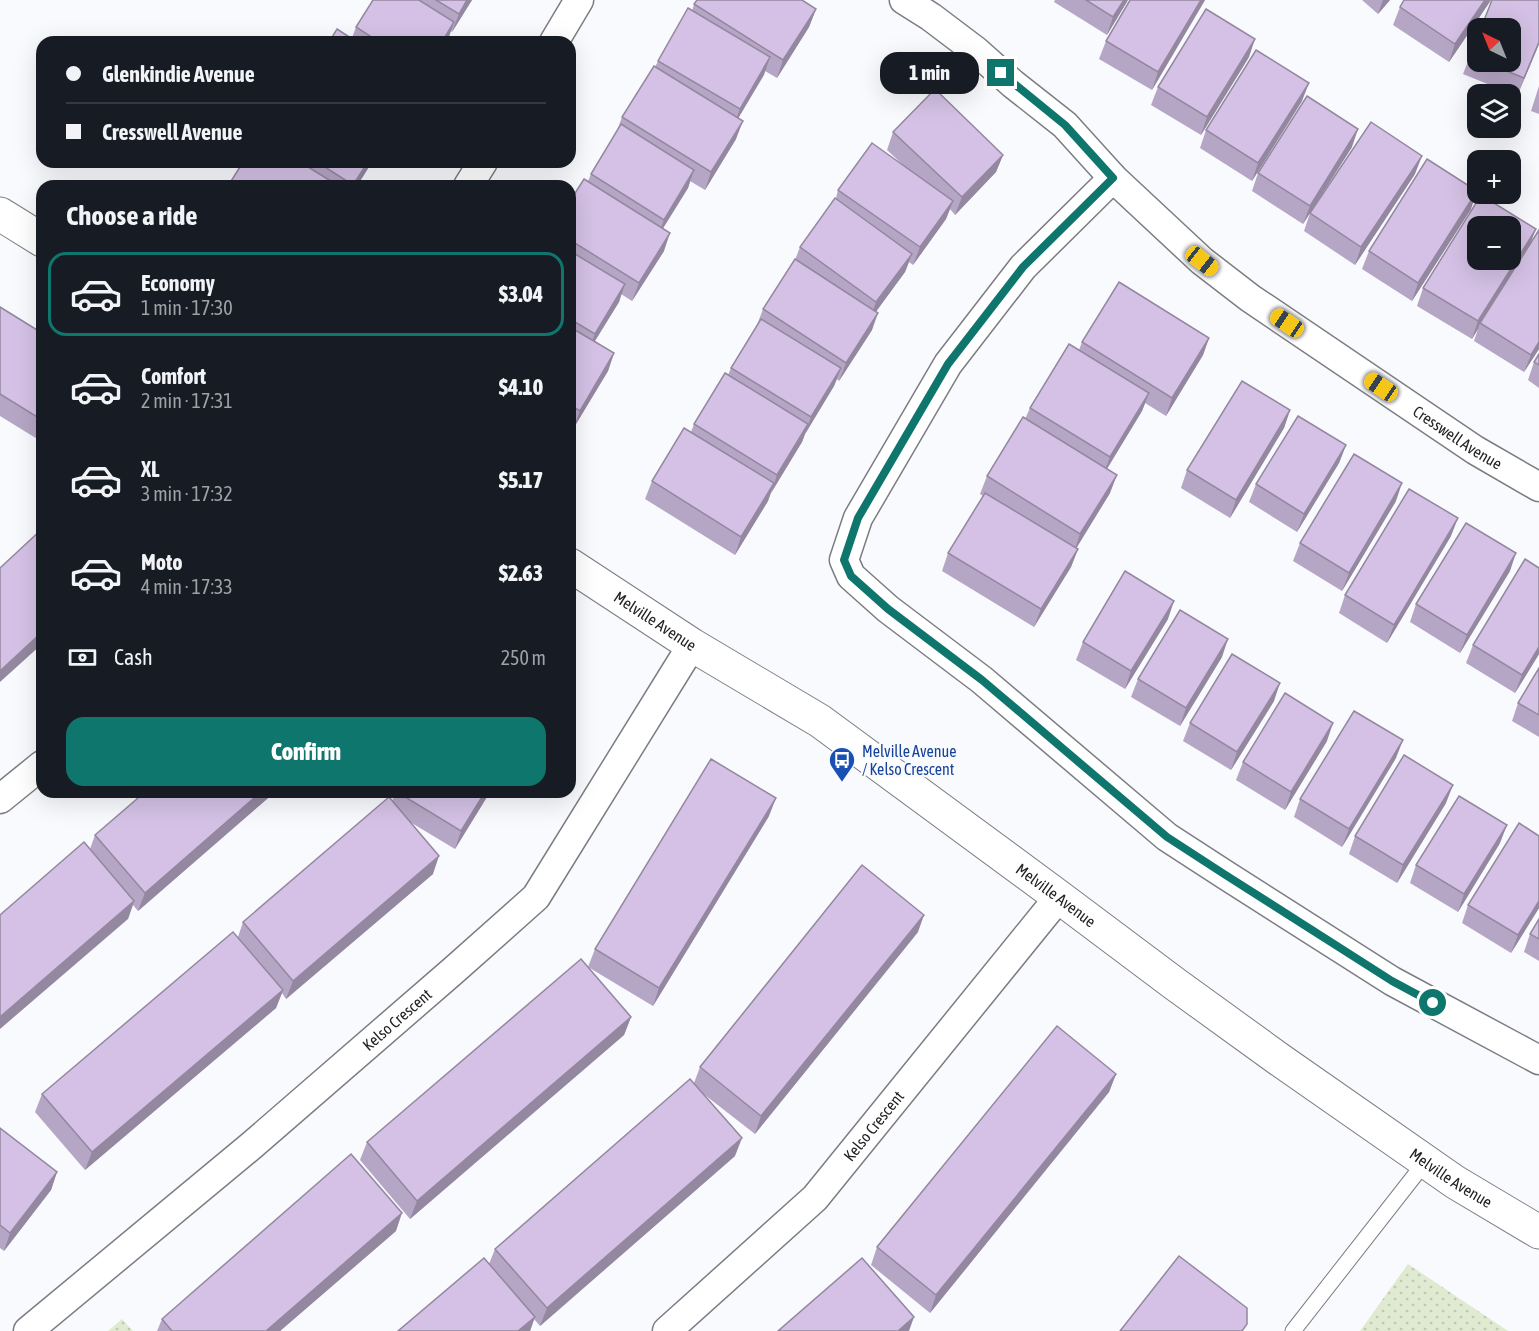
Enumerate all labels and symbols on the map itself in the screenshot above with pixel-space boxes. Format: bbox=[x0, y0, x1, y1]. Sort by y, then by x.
north arrow bbox=[1467, 18, 1521, 72]
callout: 1 min bbox=[881, 52, 980, 94]
route end bbox=[987, 59, 1014, 86]
car bbox=[1182, 243, 1222, 279]
car bbox=[1267, 305, 1307, 341]
car bbox=[1361, 369, 1401, 405]
street label: Cresswell Avenue bbox=[1410, 402, 1505, 473]
street label: Melville Avenue bbox=[611, 587, 700, 654]
place label: Melville Avenue / Kelso Crescent bbox=[862, 742, 956, 778]
bus stop icon: Melville Avenue / Kelso Crescent bbox=[827, 745, 857, 783]
street label: Melville Avenue bbox=[1013, 860, 1099, 930]
street label: Kelso Crescent bbox=[359, 985, 435, 1054]
route start bbox=[1419, 989, 1446, 1016]
street label: Kelso Crescent bbox=[840, 1087, 908, 1164]
street label: Melville Avenue bbox=[1407, 1144, 1495, 1211]

